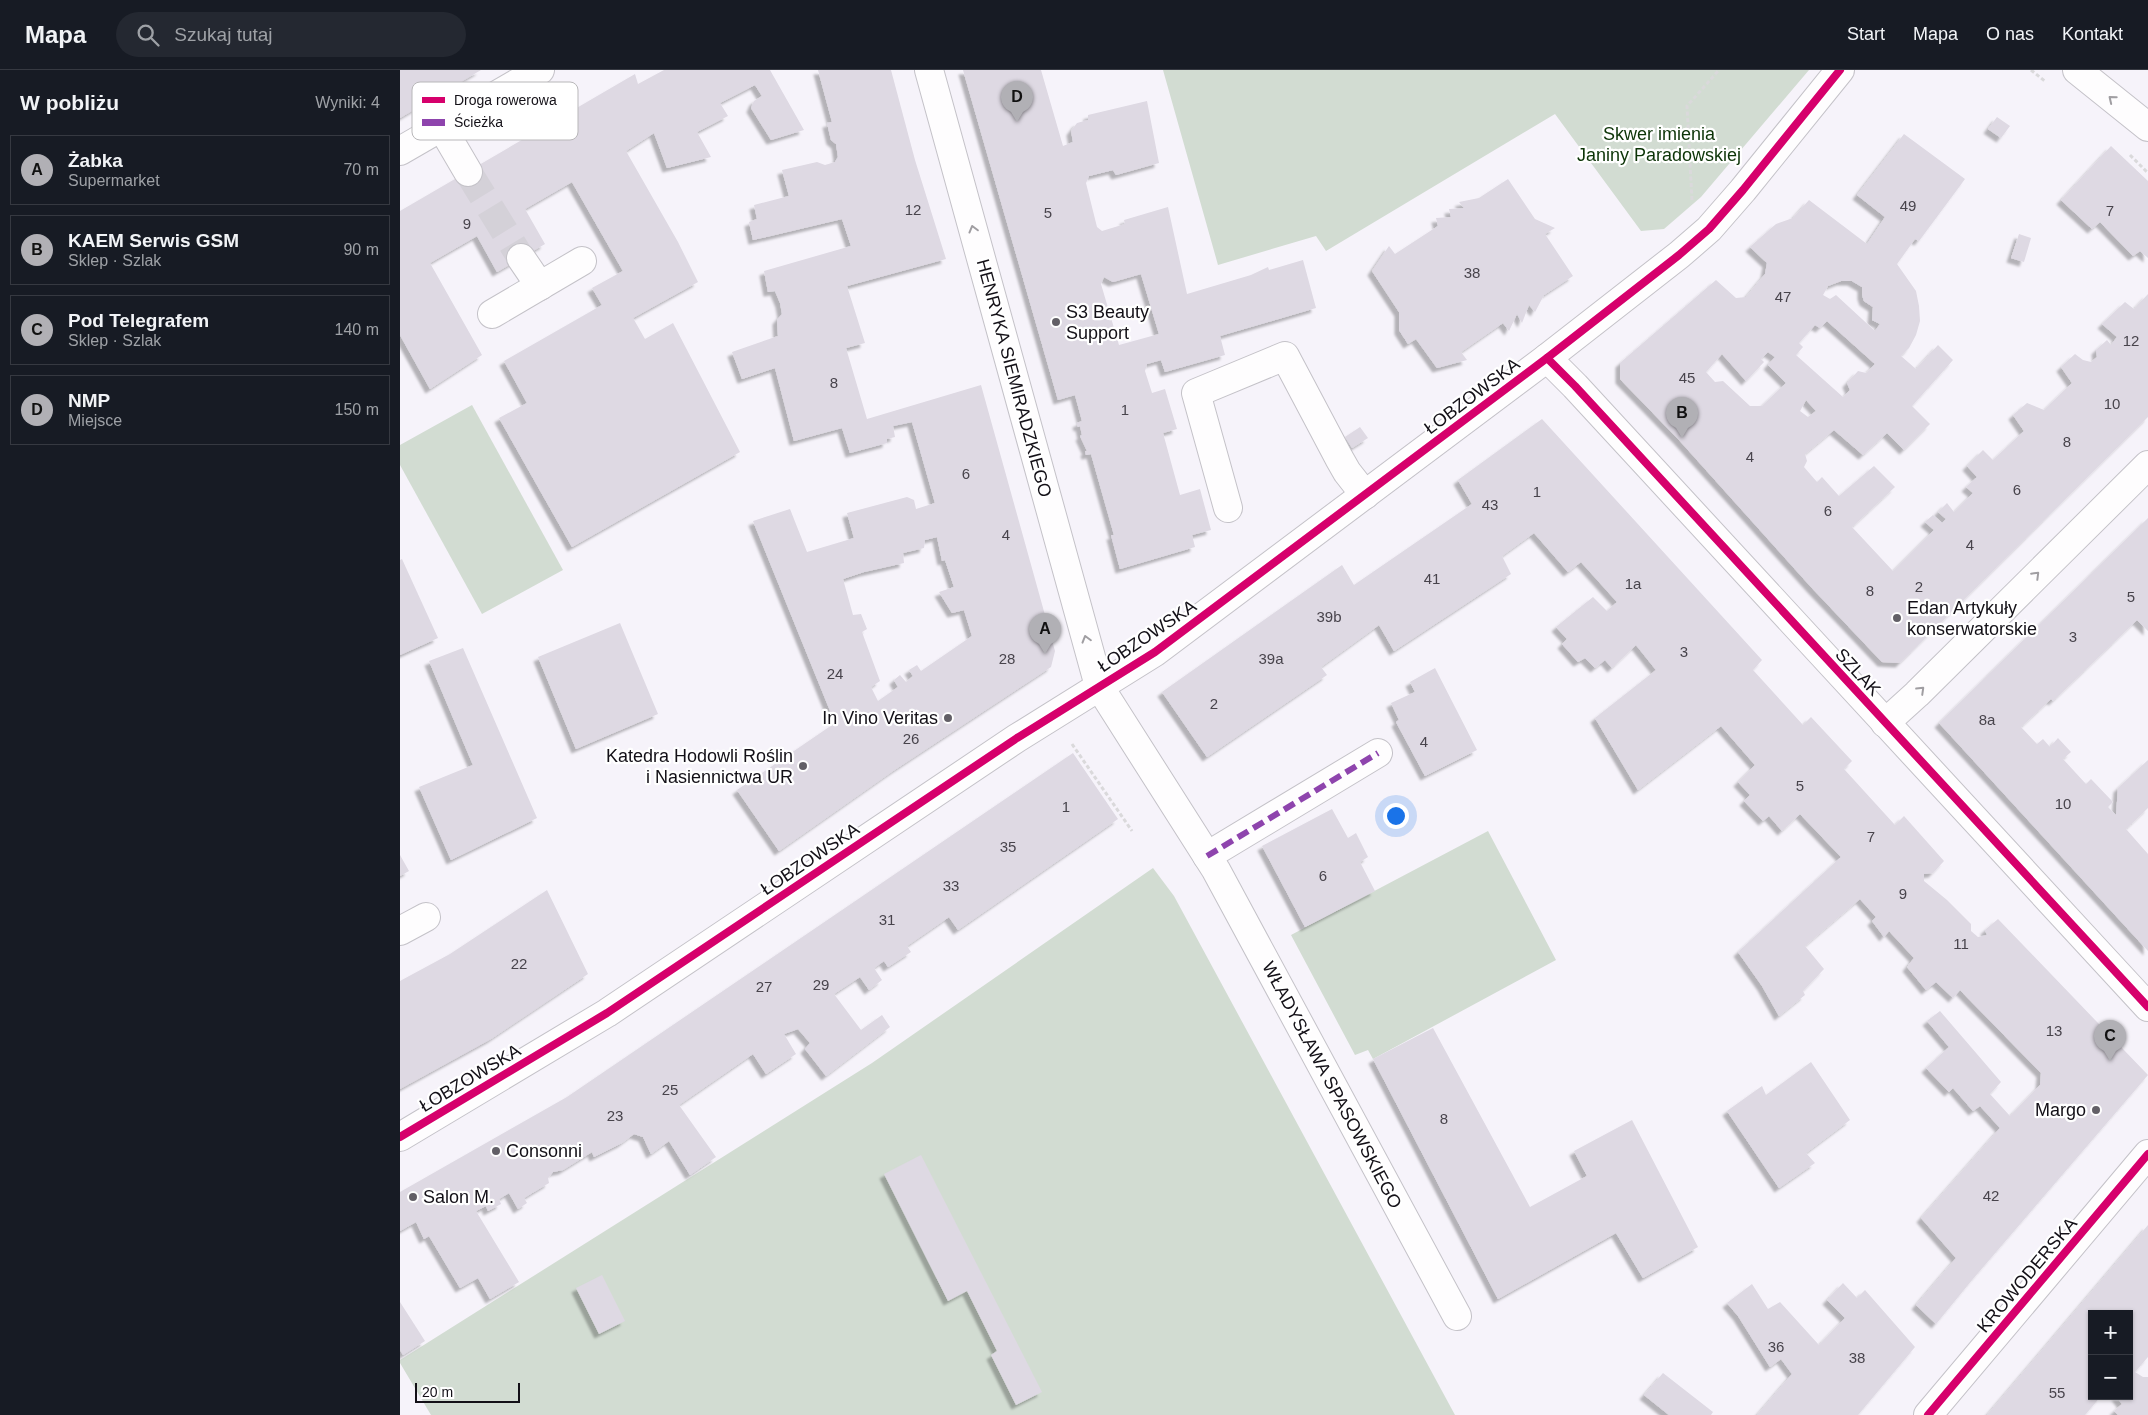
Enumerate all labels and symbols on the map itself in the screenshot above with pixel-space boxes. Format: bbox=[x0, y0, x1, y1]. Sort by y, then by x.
pin: D bbox=[1001, 81, 1033, 122]
legend bbox=[412, 82, 578, 140]
text: Droga rowerowa bbox=[454, 92, 557, 108]
one-way arrow bbox=[2109, 95, 2118, 104]
text: Ścieżka bbox=[454, 113, 503, 130]
park label: Skwer imienia Janiny Paradowskiej bbox=[1577, 124, 1741, 165]
house number: 49 bbox=[1900, 197, 1916, 214]
house number: 12 bbox=[905, 201, 921, 218]
house number: 7 bbox=[2106, 202, 2114, 219]
house number: 5 bbox=[1044, 204, 1052, 221]
house number: 9 bbox=[463, 215, 471, 232]
one-way arrow bbox=[968, 226, 978, 234]
street label: HENRYKA SIEMIRADZKIEGO bbox=[973, 257, 1055, 499]
house number: 38 bbox=[1464, 264, 1480, 281]
house number: 47 bbox=[1775, 288, 1791, 305]
place label: S3 Beauty Support bbox=[1066, 302, 1149, 343]
marker: S3 Beauty Support bbox=[1050, 316, 1062, 328]
house number: 12 bbox=[2123, 332, 2139, 349]
street label: ŁOBZOWSKA bbox=[1420, 354, 1524, 438]
house number: 45 bbox=[1679, 369, 1695, 386]
house number: 8 bbox=[830, 374, 838, 391]
house number: 10 bbox=[2104, 395, 2120, 412]
pin: B bbox=[1666, 397, 1698, 438]
house number: 1 bbox=[1121, 401, 1129, 418]
house number: 8 bbox=[2063, 433, 2071, 450]
house number: 4 bbox=[1746, 448, 1754, 465]
house number: 6 bbox=[962, 465, 970, 482]
house number: 6 bbox=[2013, 481, 2021, 498]
house number: 1 bbox=[1533, 483, 1541, 500]
house number: 43 bbox=[1482, 496, 1498, 513]
house number: 6 bbox=[1824, 502, 1832, 519]
house number: 4 bbox=[1002, 526, 1010, 543]
house number: 4 bbox=[1966, 536, 1974, 553]
house number: 41 bbox=[1424, 570, 1440, 587]
one-way arrow bbox=[2030, 572, 2039, 581]
house number: 1a bbox=[1625, 575, 1642, 592]
house number: 2 bbox=[1915, 578, 1923, 595]
house number: 8 bbox=[1866, 582, 1874, 599]
house number: 5 bbox=[2127, 588, 2135, 605]
street label: ŁOBZOWSKA bbox=[1094, 596, 1200, 676]
place label: Edan Artykuły konserwatorskie bbox=[1907, 598, 2037, 639]
house number: 39b bbox=[1316, 608, 1342, 625]
marker: Edan Artykuły konserwatorskie bbox=[1891, 612, 1903, 624]
pin: A bbox=[1029, 613, 1061, 654]
house number: 3 bbox=[2069, 628, 2077, 645]
one-way arrow bbox=[1081, 636, 1091, 644]
house number: 3 bbox=[1680, 643, 1688, 660]
street label: SZLAK bbox=[1831, 644, 1885, 700]
house number: 28 bbox=[999, 650, 1015, 667]
house number: 39a bbox=[1258, 650, 1284, 667]
house number: 24 bbox=[827, 665, 843, 682]
one-way arrow bbox=[1915, 687, 1924, 696]
house number: 2 bbox=[1210, 695, 1218, 712]
place label: In Vino Veritas bbox=[822, 708, 938, 728]
house number: 8a bbox=[1979, 711, 1996, 728]
marker: In Vino Veritas bbox=[942, 712, 954, 724]
house number: 26 bbox=[903, 730, 919, 747]
house number: 4 bbox=[1420, 733, 1428, 750]
place label: Katedra Hodowli Roślin i Nasiennictwa UR bbox=[606, 746, 793, 787]
marker: Katedra Hodowli Roślin i Nasiennictwa UR bbox=[797, 760, 809, 772]
house number: 5 bbox=[1796, 777, 1804, 794]
house number: 10 bbox=[2055, 795, 2071, 812]
house number: 1 bbox=[1062, 798, 1070, 815]
your location bbox=[1383, 803, 1409, 829]
street label: ŁOBZOWSKA bbox=[757, 819, 863, 899]
house number: 7 bbox=[1867, 828, 1875, 845]
house number: 35 bbox=[1000, 838, 1016, 855]
house number: 6 bbox=[1319, 867, 1327, 884]
house number: 33 bbox=[943, 877, 959, 894]
house number: 9 bbox=[1899, 885, 1907, 902]
house number: 31 bbox=[879, 911, 895, 928]
house number: 11 bbox=[1953, 935, 1969, 952]
house number: 22 bbox=[511, 955, 527, 972]
street label: WŁADYSŁAWA SPASOWSKIEGO bbox=[1258, 958, 1406, 1212]
house number: 29 bbox=[813, 976, 829, 993]
house number: 27 bbox=[756, 978, 772, 995]
pin: C bbox=[2094, 1020, 2126, 1061]
house number: 13 bbox=[2046, 1022, 2062, 1039]
street label: ŁOBZOWSKA bbox=[416, 1040, 524, 1116]
house number: 25 bbox=[662, 1081, 678, 1098]
place label: Margo bbox=[2035, 1100, 2086, 1120]
marker: Margo bbox=[2090, 1104, 2102, 1116]
house number: 23 bbox=[607, 1107, 623, 1124]
house number: 8 bbox=[1440, 1110, 1448, 1127]
place label: Consonni bbox=[506, 1141, 582, 1161]
marker: Consonni bbox=[490, 1145, 502, 1157]
place label: Salon M. bbox=[423, 1187, 494, 1207]
house number: 42 bbox=[1983, 1187, 1999, 1204]
marker: Salon M. bbox=[407, 1191, 419, 1203]
street label: KROWODERSKA bbox=[1973, 1213, 2081, 1337]
house number: 36 bbox=[1768, 1338, 1784, 1355]
house number: 38 bbox=[1849, 1349, 1865, 1366]
scale bar bbox=[415, 1380, 520, 1403]
house number: 55 bbox=[2049, 1384, 2065, 1401]

